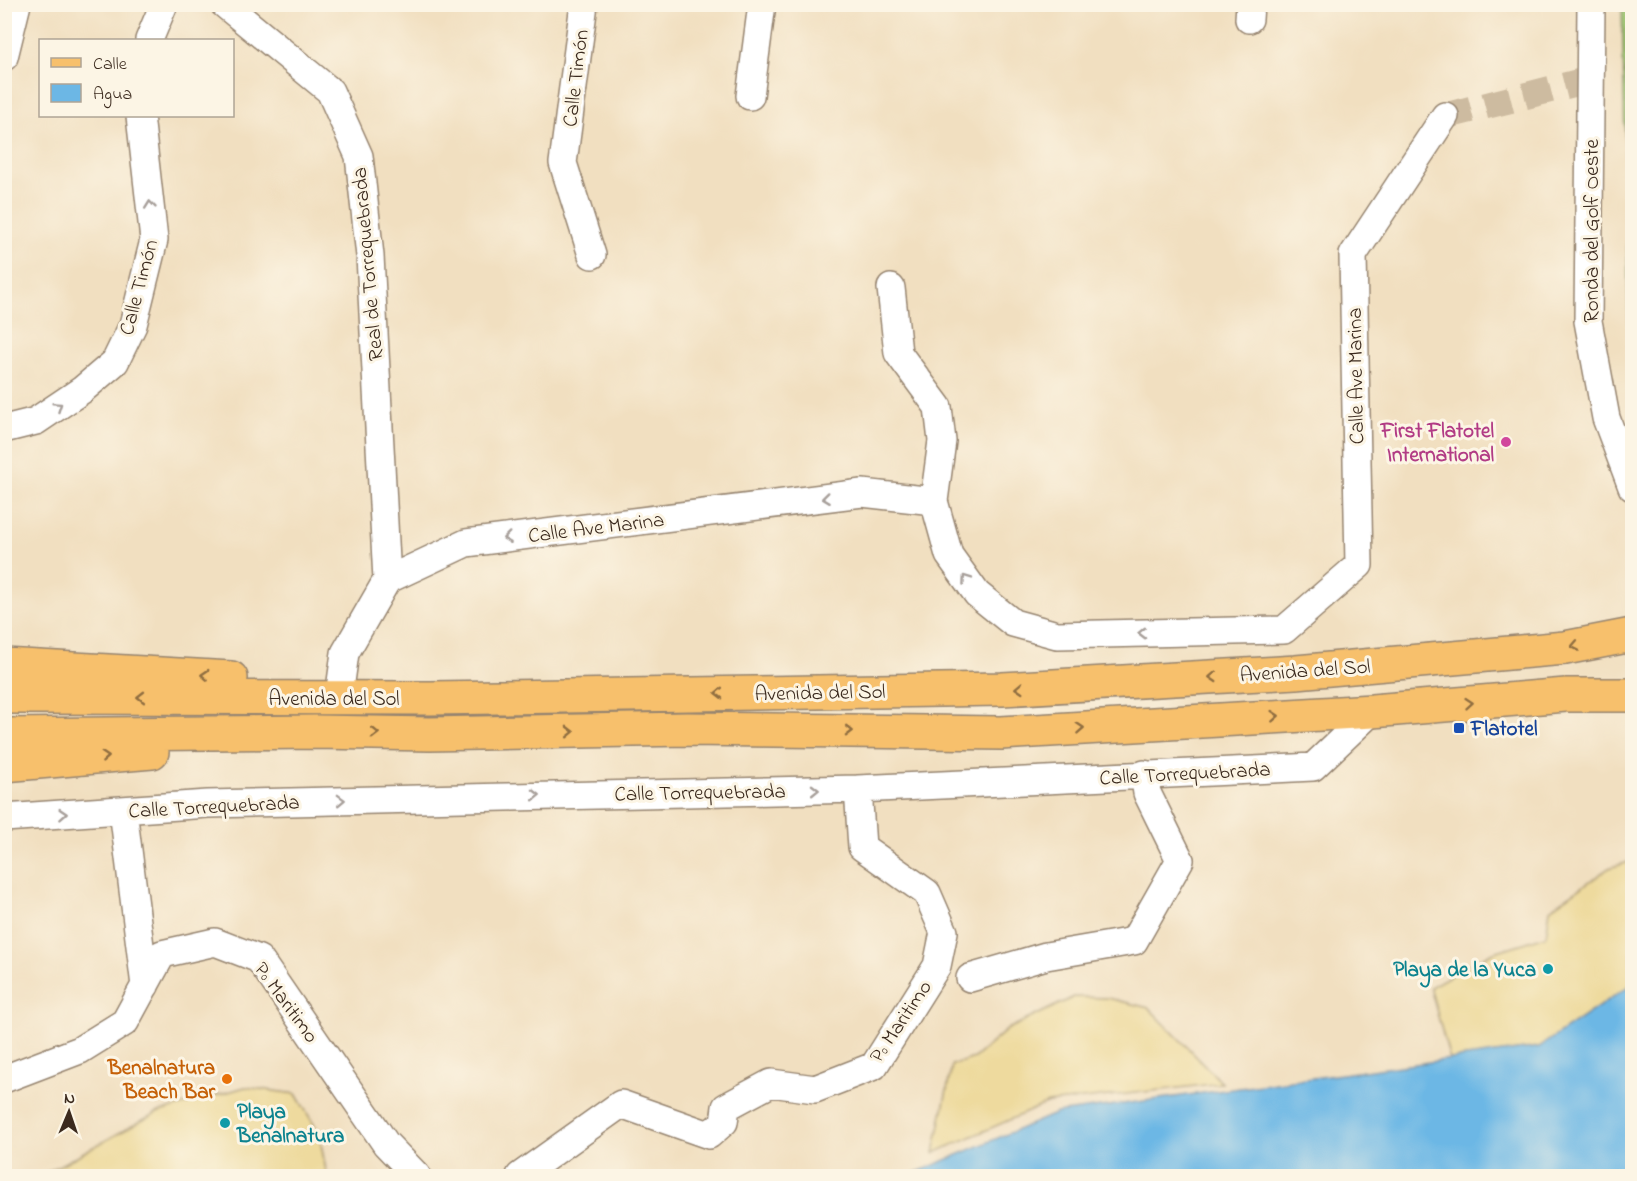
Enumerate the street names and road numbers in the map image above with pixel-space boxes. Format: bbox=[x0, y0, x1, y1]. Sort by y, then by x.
street label: Calle Timón bbox=[556, 28, 598, 129]
street label: Ronda del Golf Oeste bbox=[1578, 139, 1608, 323]
street label: Real de Torrequebrada bbox=[346, 166, 392, 362]
street label: Calle Timón bbox=[113, 236, 167, 339]
street label: Calle Ave Marina bbox=[1341, 307, 1373, 445]
street label: Calle Ave Marina bbox=[526, 506, 666, 552]
street label: Avenida del Sol bbox=[1239, 652, 1371, 692]
street label: Avenida del Sol bbox=[754, 678, 886, 710]
street label: Avenida del Sol bbox=[269, 685, 399, 715]
street label: Calle Torrequebrada bbox=[1099, 756, 1271, 794]
street label: Calle Torrequebrada bbox=[614, 778, 786, 810]
street label: Calle Torrequebrada bbox=[128, 789, 300, 827]
street label: Pº Maritimo bbox=[246, 956, 325, 1050]
street label: Pº Maritimo bbox=[863, 975, 940, 1069]

